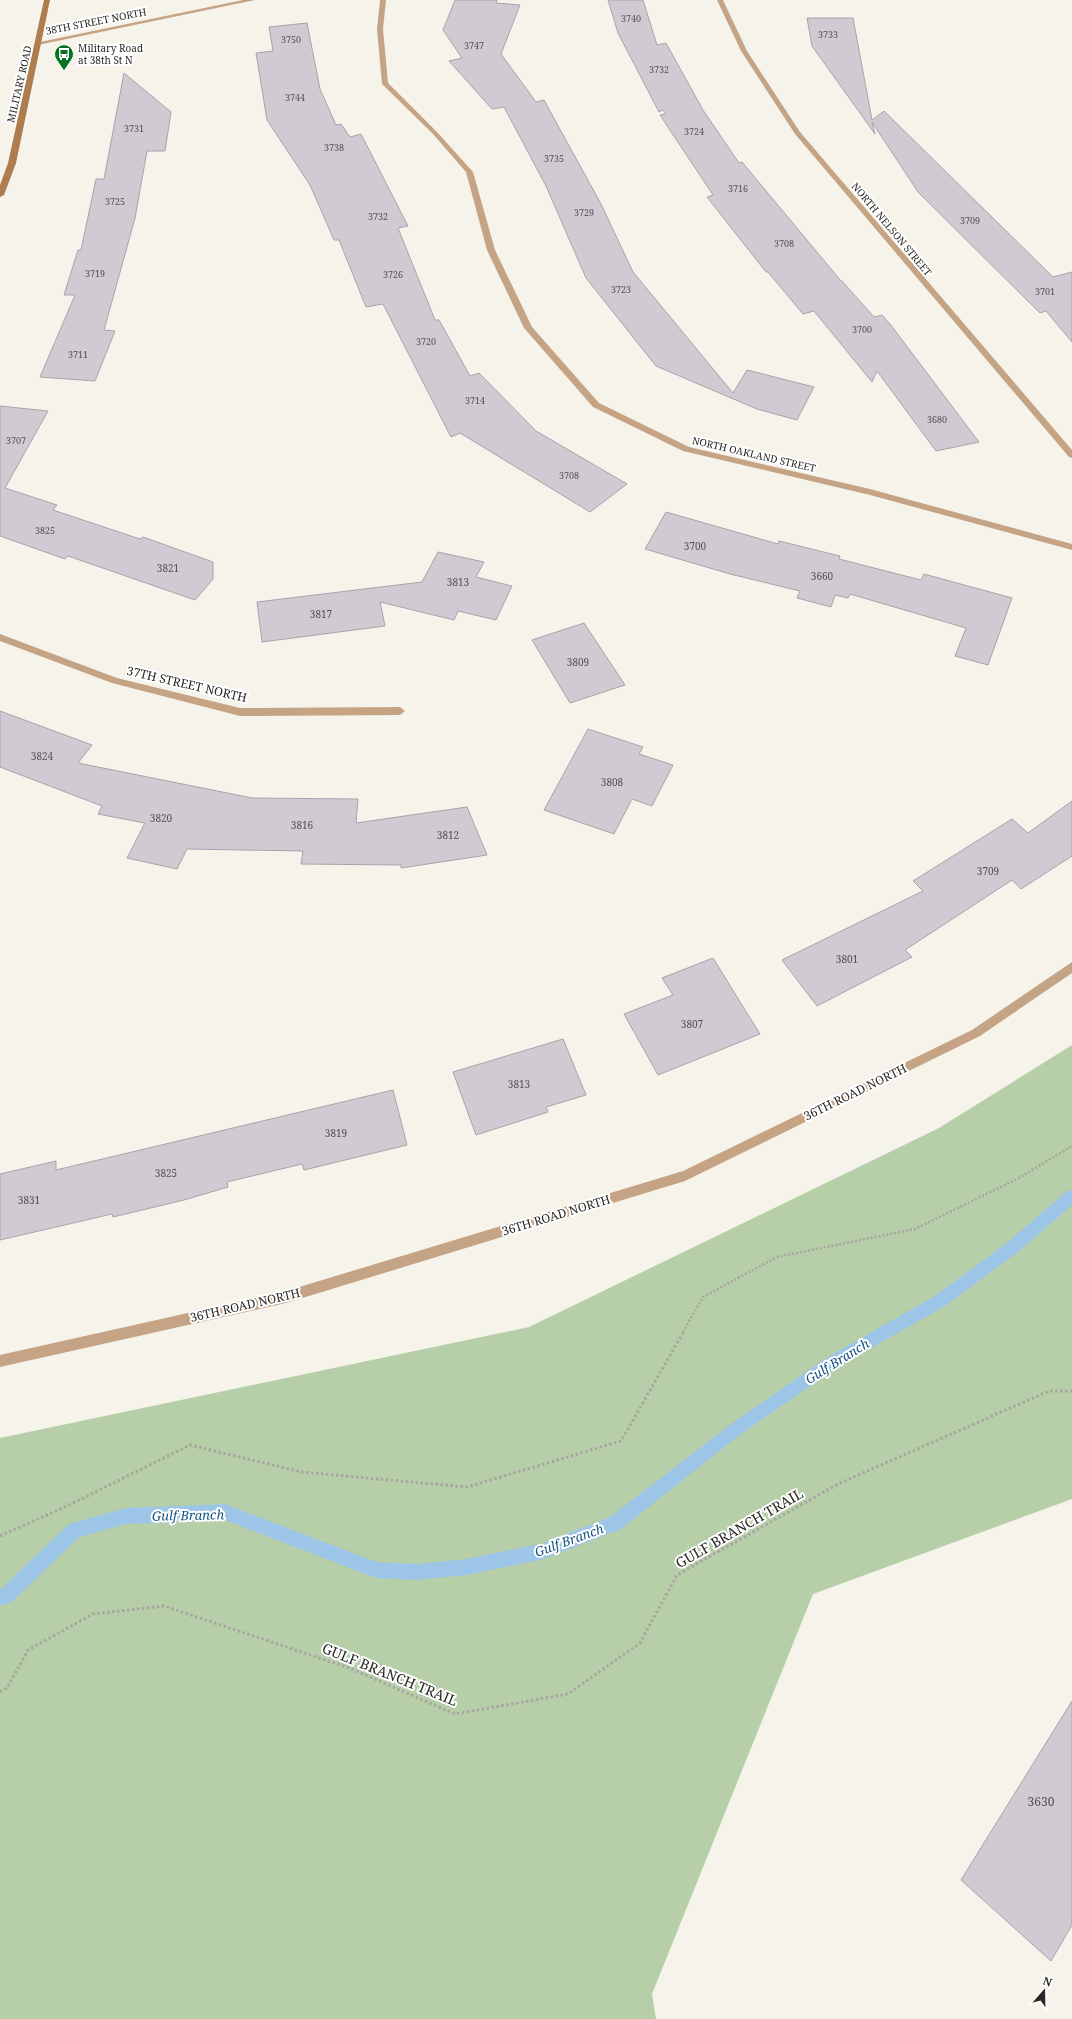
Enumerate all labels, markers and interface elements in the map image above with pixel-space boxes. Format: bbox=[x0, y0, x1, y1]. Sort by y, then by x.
street label: 38TH STREET NORTH bbox=[44, 4, 148, 38]
house number: 3740 bbox=[621, 12, 641, 25]
house number: 3733 bbox=[818, 28, 838, 41]
house number: 3750 bbox=[281, 33, 301, 46]
house number: 3747 bbox=[464, 39, 484, 52]
place label: Military Road at 38th St N bbox=[78, 41, 143, 67]
bus stop icon: Military Road at 38th St N bbox=[53, 43, 75, 71]
street label: MILITARY ROAD bbox=[3, 44, 35, 124]
house number: 3732 bbox=[649, 63, 669, 76]
house number: 3744 bbox=[285, 91, 305, 104]
house number: 3731 bbox=[124, 122, 144, 135]
house number: 3724 bbox=[684, 125, 704, 138]
house number: 3738 bbox=[324, 141, 344, 154]
house number: 3735 bbox=[544, 152, 564, 165]
street label: NORTH NELSON STREET bbox=[849, 179, 935, 279]
house number: 3716 bbox=[728, 182, 748, 195]
house number: 3725 bbox=[105, 195, 125, 208]
house number: 3729 bbox=[574, 206, 594, 219]
house number: 3732 bbox=[368, 210, 388, 223]
house number: 3709 bbox=[960, 214, 980, 227]
house number: 3708 bbox=[774, 237, 794, 250]
house number: 3719 bbox=[85, 267, 105, 280]
house number: 3726 bbox=[383, 268, 403, 281]
house number: 3723 bbox=[611, 283, 631, 296]
house number: 3701 bbox=[1035, 285, 1055, 298]
house number: 3700 bbox=[852, 323, 872, 336]
house number: 3720 bbox=[416, 335, 436, 348]
house number: 3711 bbox=[68, 348, 88, 361]
house number: 3714 bbox=[465, 394, 485, 407]
house number: 3680 bbox=[927, 413, 947, 426]
street label: NORTH OAKLAND STREET bbox=[691, 433, 817, 475]
house number: 3707 bbox=[6, 434, 26, 447]
house number: 3708 bbox=[559, 469, 579, 482]
house number: 3825 bbox=[35, 524, 55, 537]
house number: 3700 bbox=[684, 539, 707, 553]
house number: 3821 bbox=[157, 561, 179, 575]
house number: 3660 bbox=[811, 569, 834, 583]
house number: 3813 bbox=[447, 575, 470, 589]
house number: 3817 bbox=[310, 607, 333, 621]
house number: 3809 bbox=[567, 655, 589, 669]
street label: 37TH STREET NORTH bbox=[125, 662, 249, 706]
house number: 3824 bbox=[31, 749, 54, 763]
house number: 3808 bbox=[601, 775, 624, 789]
house number: 3820 bbox=[150, 811, 173, 825]
house number: 3816 bbox=[291, 818, 314, 832]
house number: 3812 bbox=[437, 828, 459, 842]
house number: 3709 bbox=[977, 864, 999, 878]
house number: 3801 bbox=[836, 952, 858, 966]
house number: 3807 bbox=[681, 1017, 704, 1031]
street label: 36TH ROAD NORTH bbox=[801, 1059, 910, 1124]
house number: 3813 bbox=[508, 1077, 531, 1091]
house number: 3819 bbox=[325, 1126, 347, 1140]
house number: 3825 bbox=[155, 1166, 177, 1180]
street label: 36TH ROAD NORTH bbox=[500, 1190, 613, 1240]
house number: 3831 bbox=[18, 1193, 40, 1207]
street label: 36TH ROAD NORTH bbox=[188, 1284, 302, 1326]
water label: Gulf Branch bbox=[802, 1334, 873, 1388]
street label: GULF BRANCH TRAIL bbox=[672, 1484, 807, 1572]
water label: Gulf Branch bbox=[152, 1505, 225, 1525]
water label: Gulf Branch bbox=[532, 1519, 606, 1561]
street label: GULF BRANCH TRAIL bbox=[320, 1638, 461, 1710]
house number: 3630 bbox=[1028, 1793, 1055, 1810]
north arrow bbox=[1024, 1971, 1064, 2011]
text: N bbox=[1041, 1973, 1055, 1990]

